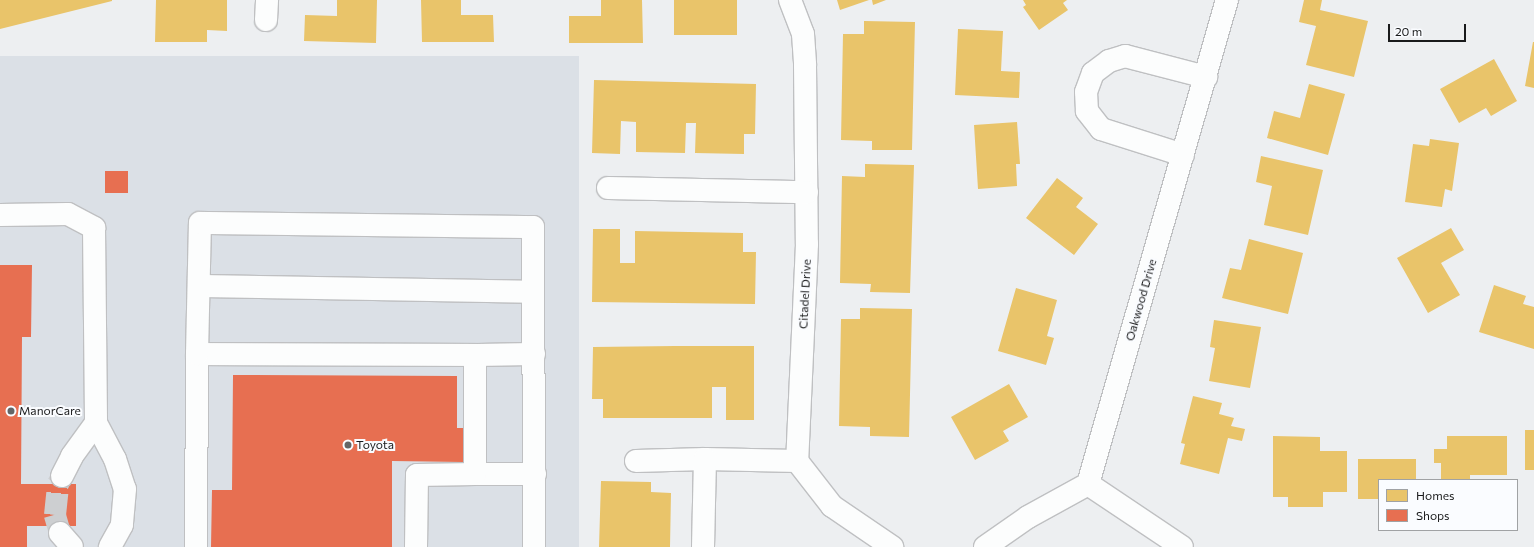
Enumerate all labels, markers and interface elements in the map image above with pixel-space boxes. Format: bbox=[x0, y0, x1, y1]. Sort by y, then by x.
scale bar bbox=[1390, 16, 1468, 42]
text: 20 m bbox=[1395, 24, 1422, 38]
street label: Oakwood Drive bbox=[1122, 257, 1160, 343]
street label: Citadel Drive bbox=[796, 259, 814, 329]
place label: ManorCare bbox=[19, 404, 81, 418]
marker: ManorCare bbox=[6, 406, 16, 416]
place label: Toyota bbox=[356, 438, 394, 452]
marker: Toyota bbox=[343, 440, 353, 450]
legend bbox=[1378, 479, 1518, 531]
text: Homes bbox=[1416, 488, 1454, 502]
text: Shops bbox=[1416, 508, 1450, 522]

